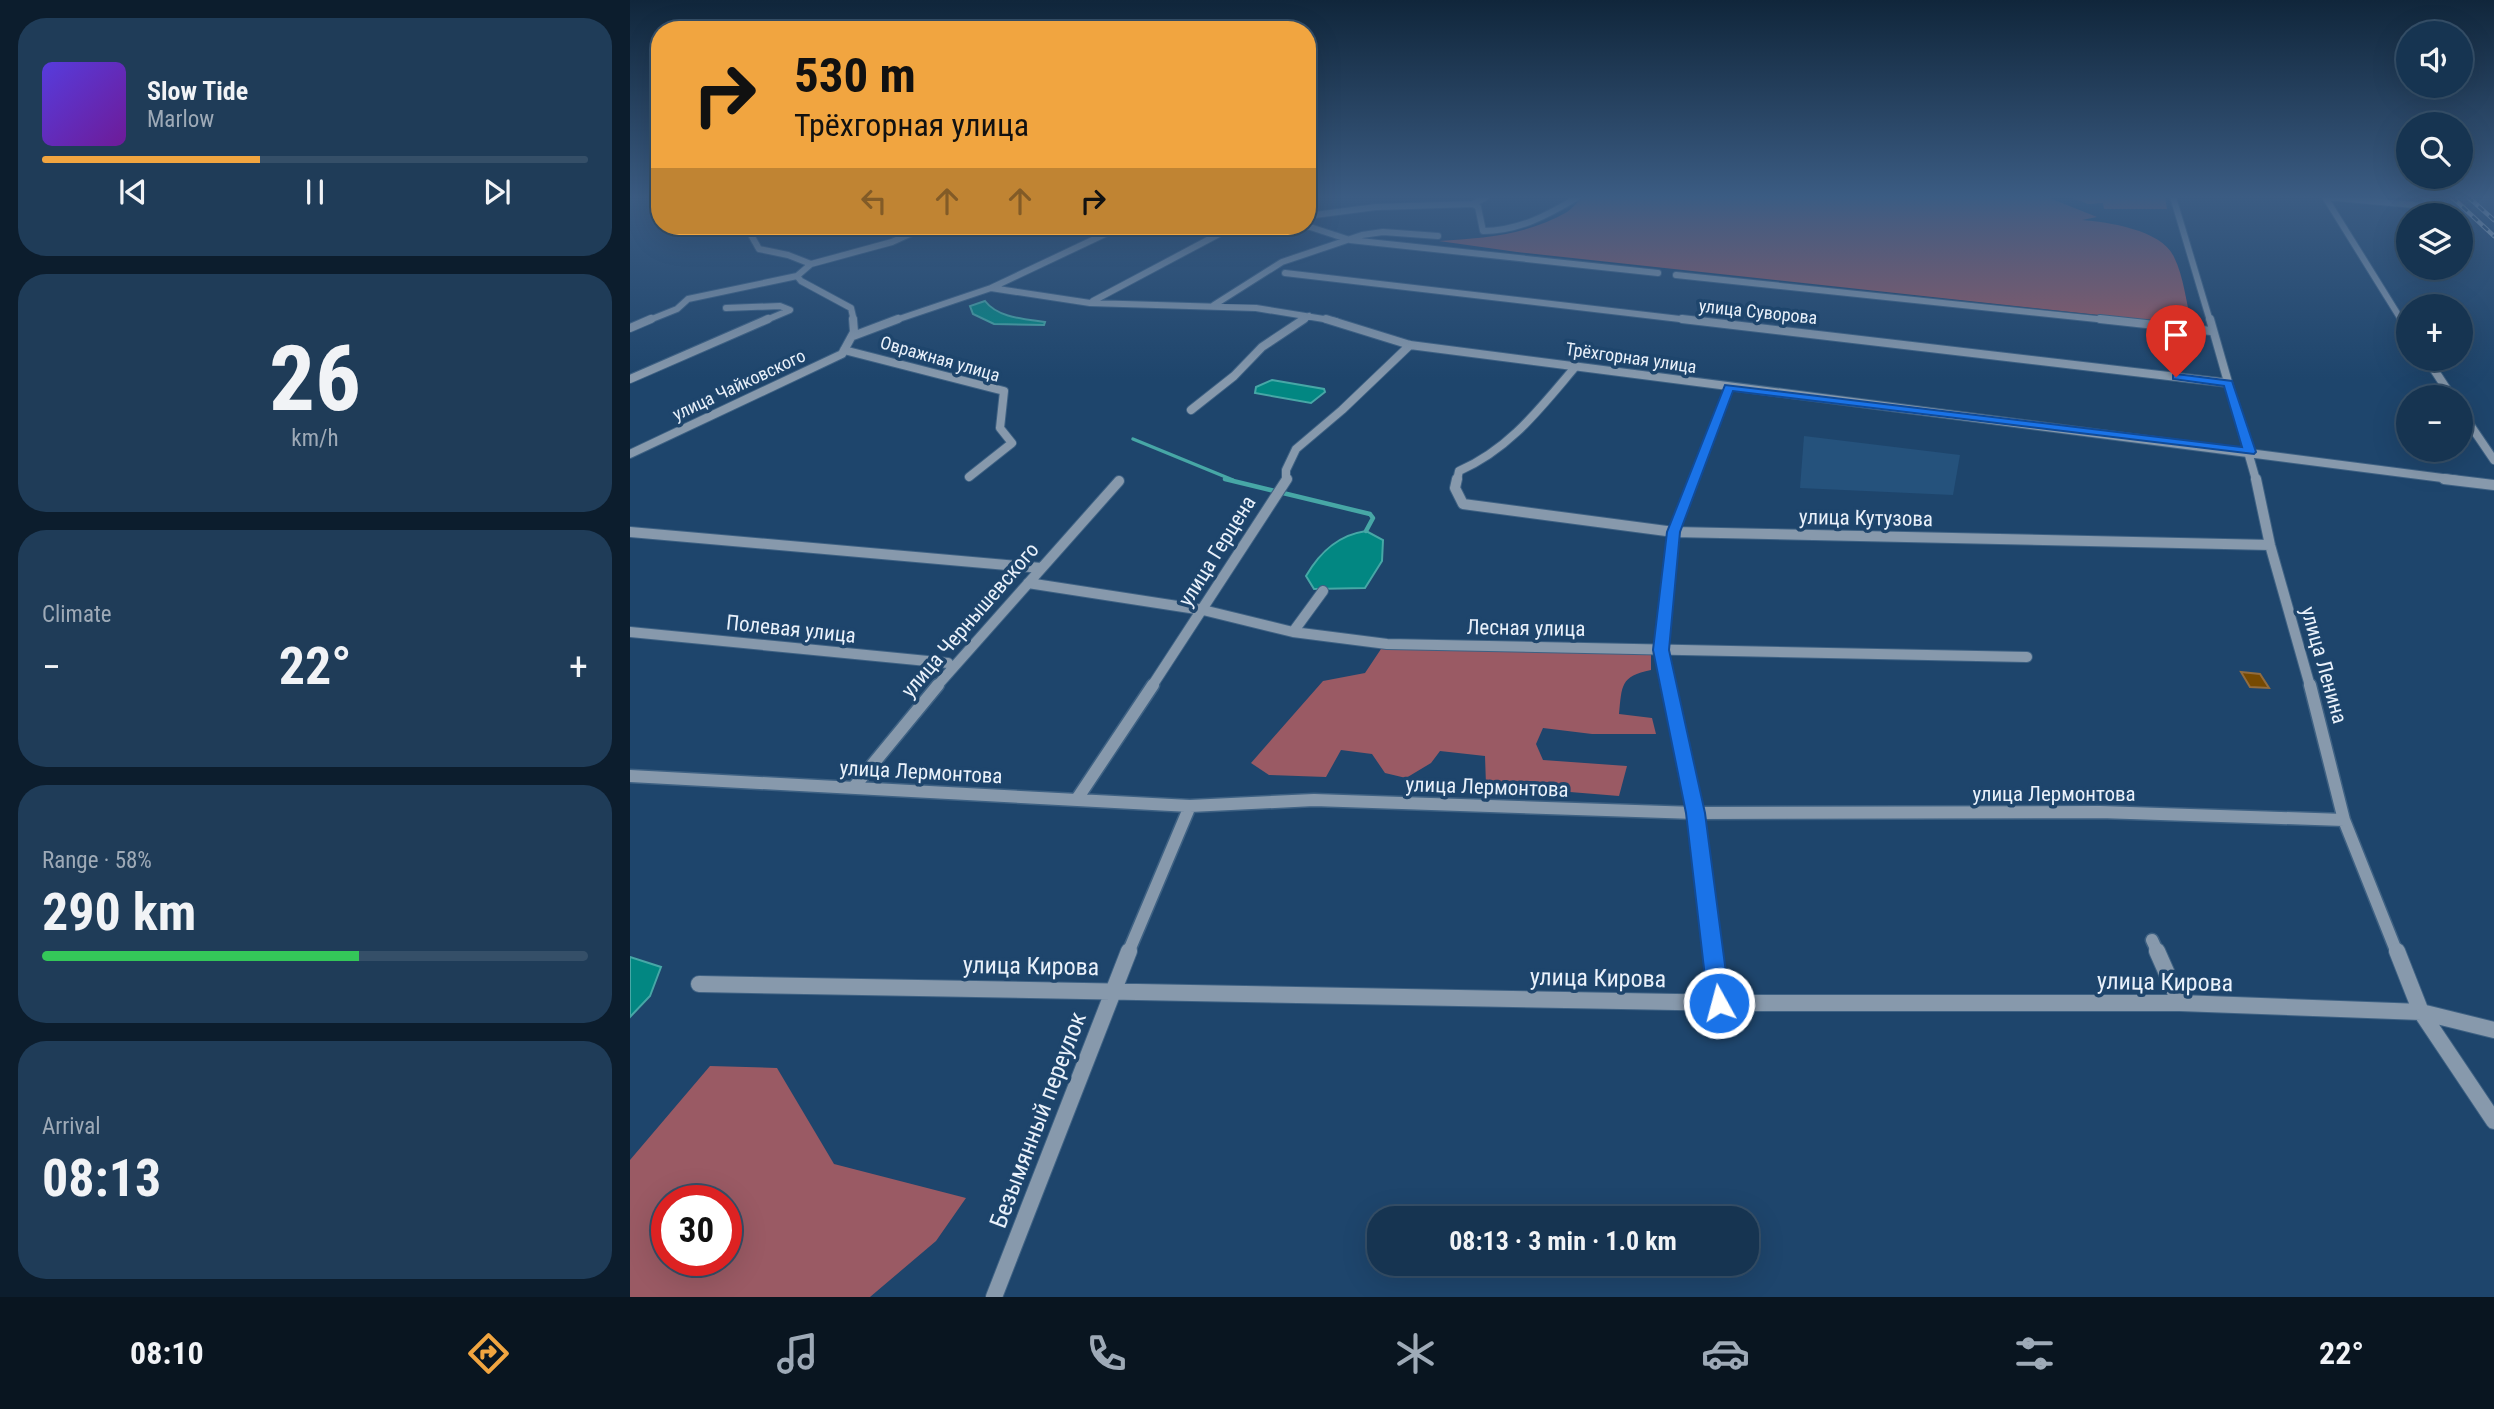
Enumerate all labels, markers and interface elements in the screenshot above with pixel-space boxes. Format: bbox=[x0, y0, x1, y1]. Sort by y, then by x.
map controls bbox=[2396, 21, 2473, 462]
button: sound bbox=[2396, 21, 2473, 98]
text: 530 m bbox=[794, 47, 916, 104]
icon: right bbox=[679, 49, 770, 140]
text: Slow Tide bbox=[147, 76, 248, 106]
text: Marlow bbox=[147, 106, 214, 133]
text: Трёхгорная улица bbox=[794, 106, 1029, 144]
button: search bbox=[2396, 112, 2473, 189]
icon: previous bbox=[114, 173, 152, 211]
icon: pause bbox=[296, 173, 334, 211]
icon: next bbox=[478, 173, 516, 211]
icon: left bbox=[855, 182, 893, 220]
icon: ahead bbox=[928, 182, 966, 220]
icon: ahead bbox=[1001, 182, 1039, 220]
icon: right bbox=[1074, 182, 1112, 220]
button: layers bbox=[2396, 203, 2473, 280]
button: + bbox=[2396, 294, 2473, 371]
street label: улица Суворова bbox=[1698, 295, 1818, 328]
pin bbox=[2146, 305, 2206, 377]
icon: arrive bbox=[2157, 316, 2195, 354]
text: 26 bbox=[269, 326, 361, 432]
street label: Овражная улица bbox=[878, 331, 1002, 386]
street label: Трёхгорная улица bbox=[1564, 338, 1698, 377]
street label: улица Чайковского bbox=[669, 345, 809, 425]
button: − bbox=[2396, 385, 2473, 462]
text: km/h bbox=[291, 425, 339, 452]
street label: улица Герцена bbox=[1174, 491, 1260, 611]
street label: улица Кутузова bbox=[1799, 505, 1933, 531]
street label: улица Чернышевского bbox=[896, 538, 1044, 702]
text: Climate bbox=[42, 601, 112, 628]
street label: улица Ленина bbox=[2296, 604, 2352, 726]
street label: Полевая улица bbox=[725, 610, 857, 648]
street label: Лесная улица bbox=[1466, 615, 1586, 641]
text: 22° bbox=[279, 636, 351, 697]
text: − bbox=[42, 645, 61, 689]
text: + bbox=[569, 645, 588, 689]
street label: улица Лермонтова bbox=[839, 756, 1003, 788]
street label: улица Лермонтова bbox=[1405, 772, 1569, 802]
street label: улица Лермонтова bbox=[1972, 782, 2136, 806]
text: Range · 58% bbox=[42, 847, 152, 874]
text: 290 km bbox=[42, 882, 196, 943]
street label: улица Кирова bbox=[963, 951, 1099, 981]
street label: улица Кирова bbox=[1530, 963, 1666, 993]
position arrow bbox=[1682, 966, 1756, 1040]
street label: улица Кирова bbox=[2097, 967, 2233, 997]
street label: Безымянный переулок bbox=[984, 1008, 1092, 1232]
text: Arrival bbox=[42, 1113, 101, 1140]
text: 08:13 bbox=[42, 1148, 161, 1209]
speed limit sign: 30 bbox=[651, 1185, 742, 1276]
text: 08:13 · 3 min · 1.0 km bbox=[1449, 1226, 1677, 1256]
icon: directions bbox=[464, 1329, 513, 1378]
icon: music bbox=[773, 1329, 822, 1378]
icon: phone bbox=[1082, 1329, 1131, 1378]
icon: climate bbox=[1391, 1329, 1440, 1378]
icon: car bbox=[1701, 1329, 1750, 1378]
icon: filters bbox=[2010, 1329, 2059, 1378]
text: 08:10 bbox=[130, 1334, 204, 1372]
text: 22° bbox=[2319, 1334, 2364, 1372]

